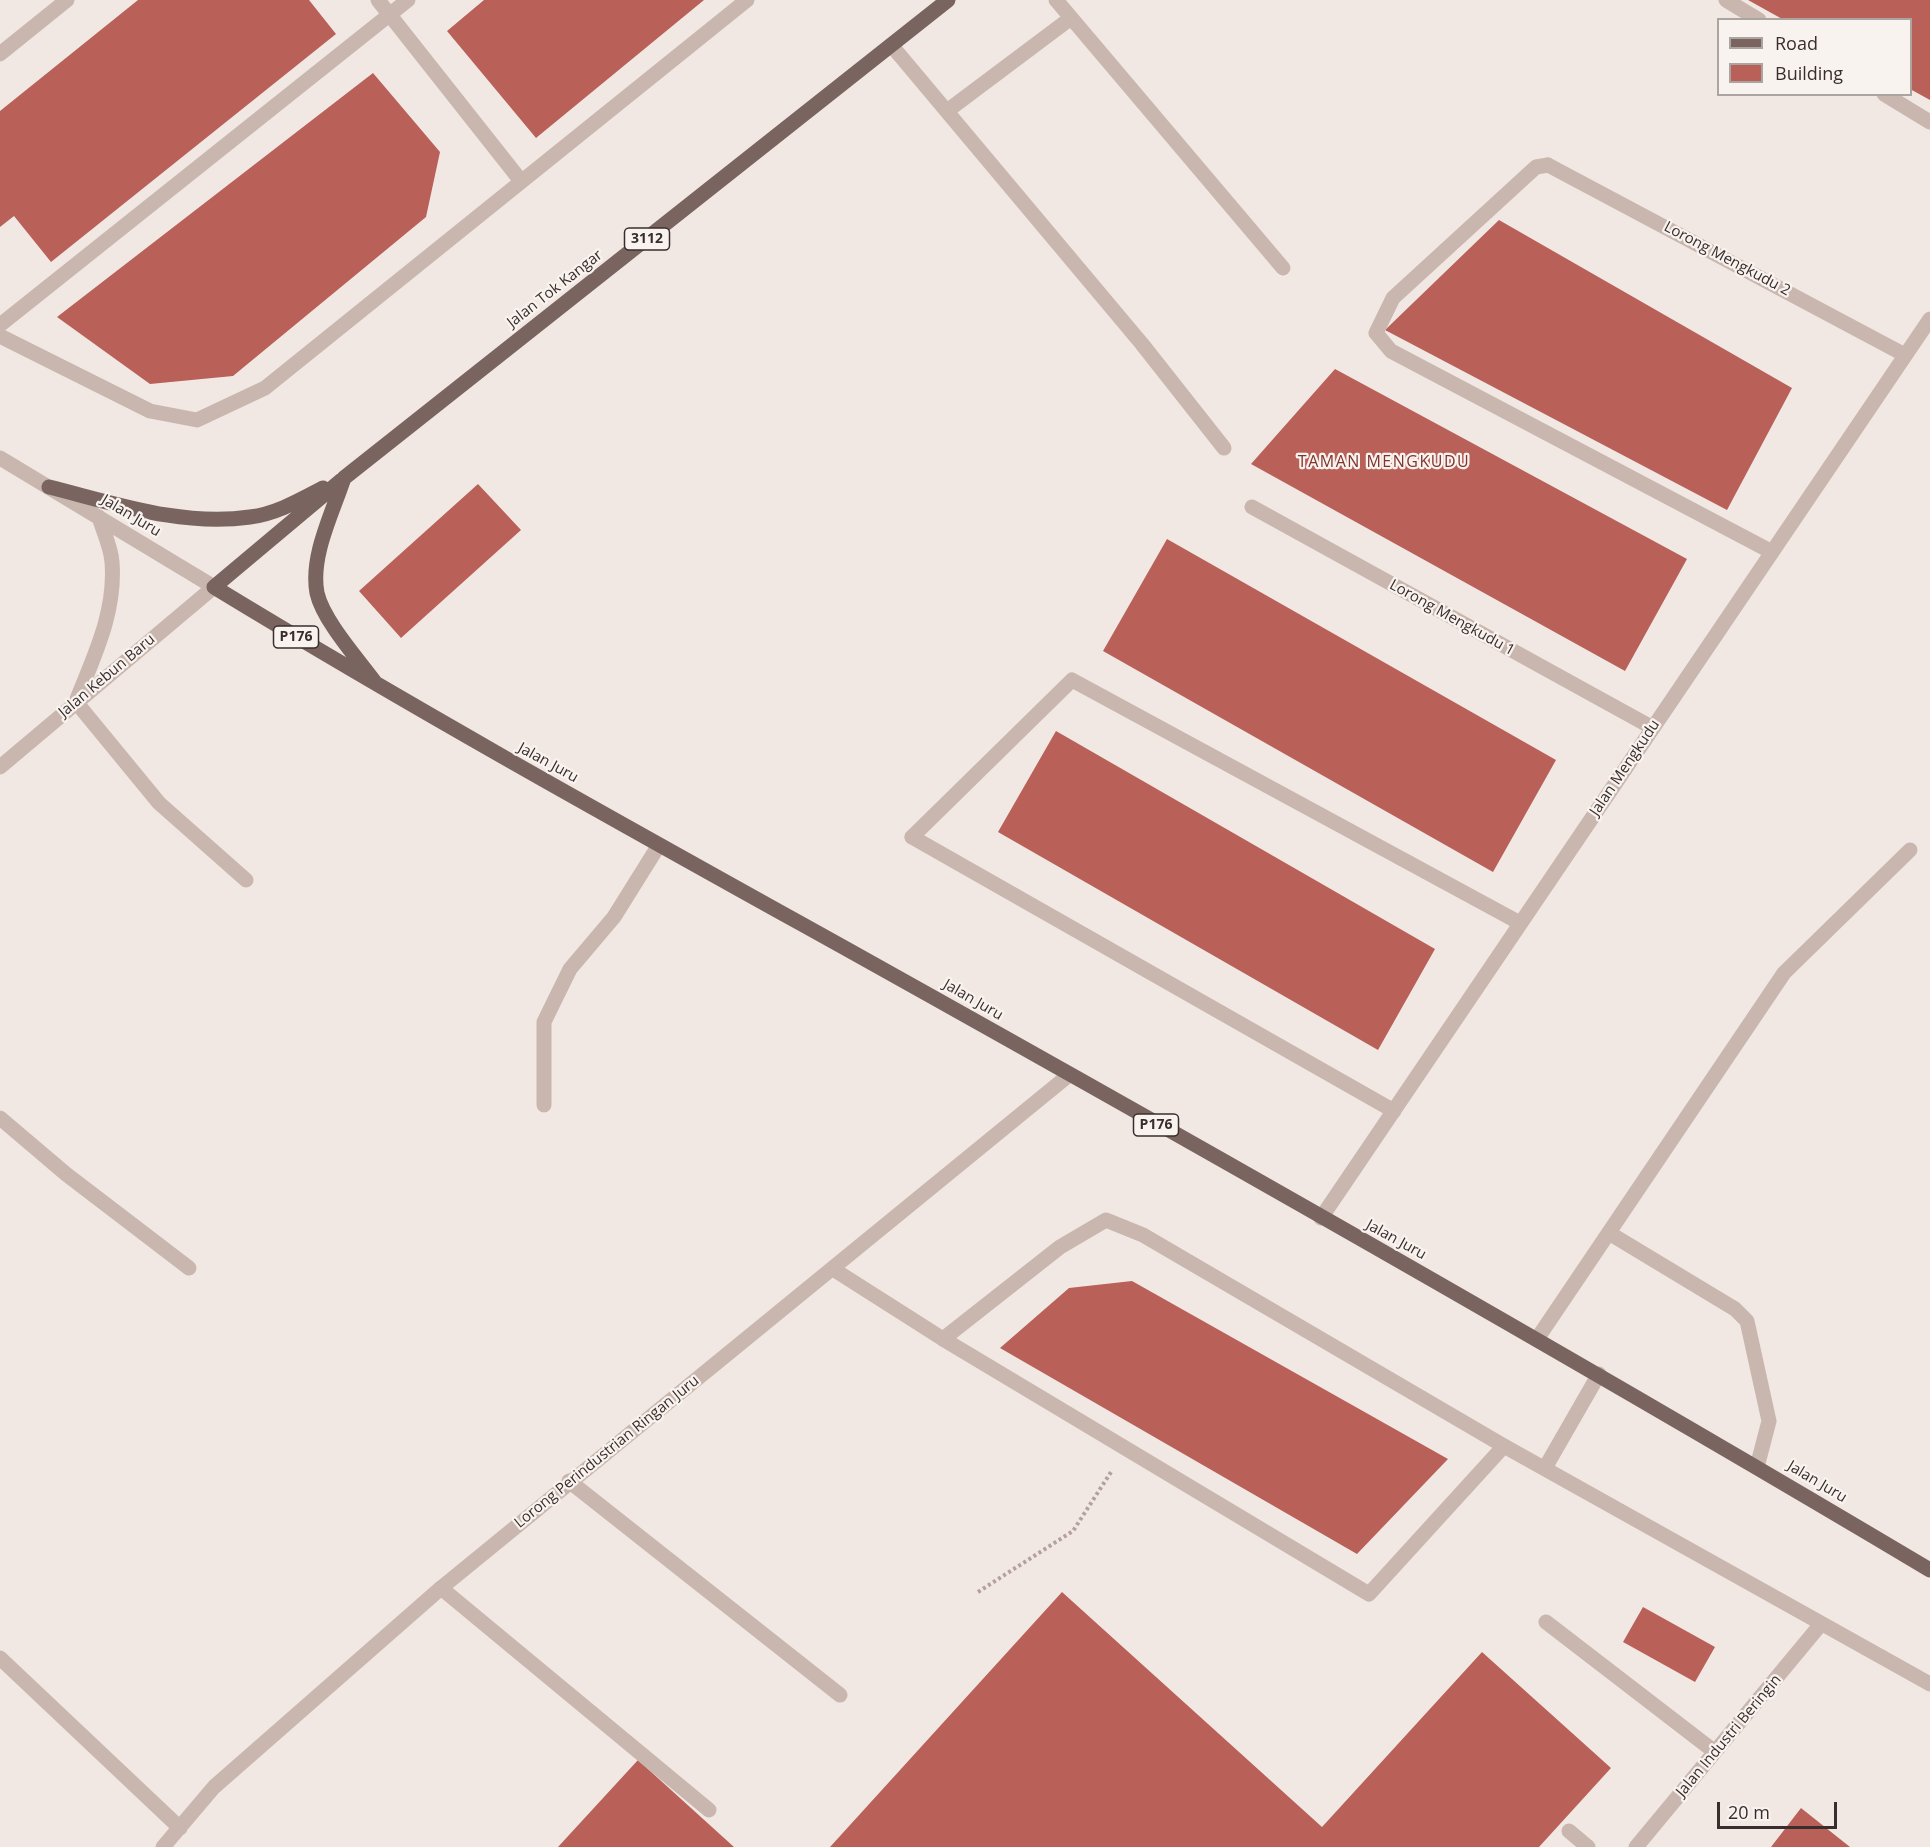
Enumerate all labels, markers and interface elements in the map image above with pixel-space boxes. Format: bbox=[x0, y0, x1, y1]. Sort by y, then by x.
legend bbox=[1717, 18, 1912, 96]
text: Road bbox=[1775, 31, 1818, 55]
text: Building bbox=[1775, 61, 1843, 85]
street label: Lorong Mengkudu 2 bbox=[1661, 218, 1793, 300]
road number: 3112 bbox=[624, 228, 670, 250]
street label: Jalan Tok Kangar bbox=[504, 246, 606, 332]
district label: TAMAN MENGKUDU bbox=[1298, 452, 1470, 472]
street label: Jalan Juru bbox=[98, 491, 164, 541]
street label: Lorong Mengkudu 1 bbox=[1386, 576, 1518, 660]
road number: P176 bbox=[274, 626, 318, 648]
street label: Jalan Kebun Baru bbox=[55, 631, 159, 721]
street label: Jalan Mengkudu bbox=[1586, 716, 1664, 820]
street label: Jalan Juru bbox=[515, 739, 581, 787]
street label: Jalan Juru bbox=[940, 976, 1006, 1024]
road number: P176 bbox=[1134, 1114, 1178, 1136]
street label: Jalan Juru bbox=[1363, 1216, 1429, 1264]
street label: Lorong Perindustrian Ringan Juru bbox=[511, 1372, 703, 1532]
street label: Jalan Juru bbox=[1784, 1457, 1850, 1507]
street label: Jalan Industri Beringin bbox=[1673, 1671, 1785, 1801]
scale bar bbox=[1720, 1790, 1840, 1828]
text: 20 m bbox=[1728, 1800, 1770, 1824]

